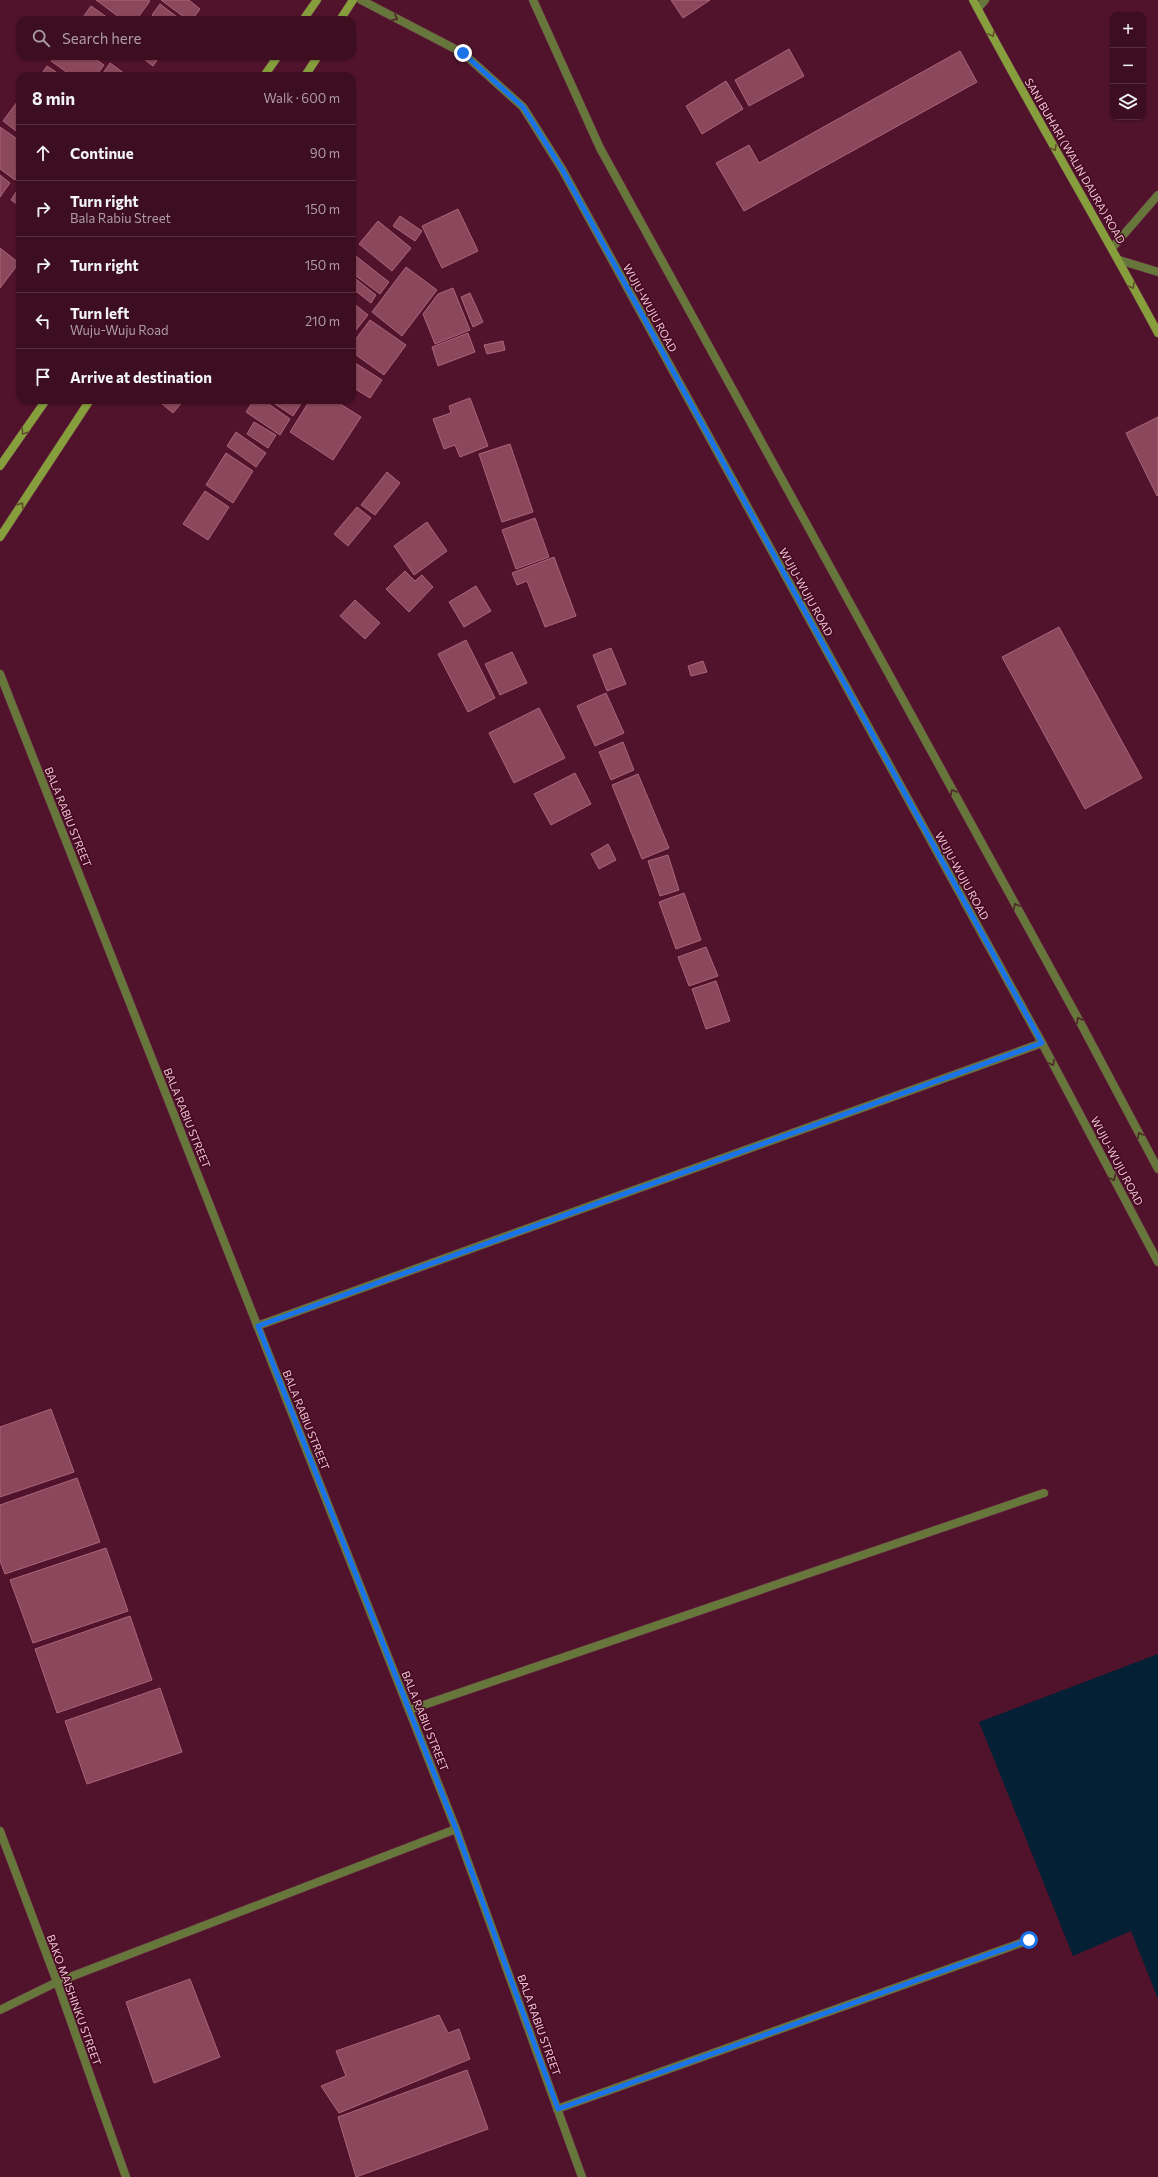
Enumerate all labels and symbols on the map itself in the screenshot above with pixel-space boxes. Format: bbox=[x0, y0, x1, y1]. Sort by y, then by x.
one-way arrow bbox=[391, 13, 399, 21]
one-way arrow bbox=[987, 30, 994, 38]
route end bbox=[454, 44, 472, 62]
street label: SANI BUHARI (WALIN DAURA) ROAD bbox=[1023, 76, 1128, 246]
one-way arrow bbox=[1050, 144, 1057, 151]
street label: WUJU-WUJU ROAD bbox=[620, 261, 680, 355]
one-way arrow bbox=[1128, 281, 1135, 289]
one-way arrow bbox=[21, 428, 29, 435]
one-way arrow bbox=[17, 502, 24, 509]
street label: WUJU-WUJU ROAD bbox=[776, 545, 836, 639]
street label: BALA RABIU STREET bbox=[42, 765, 94, 869]
one-way arrow bbox=[951, 789, 958, 796]
street label: WUJU-WUJU ROAD bbox=[932, 829, 992, 923]
one-way arrow bbox=[1013, 903, 1021, 910]
one-way arrow bbox=[1076, 1017, 1083, 1024]
one-way arrow bbox=[1048, 1059, 1055, 1066]
street label: BALA RABIU STREET bbox=[161, 1066, 213, 1170]
street label: WUJU-WUJU ROAD bbox=[1088, 1114, 1146, 1208]
one-way arrow bbox=[1137, 1131, 1144, 1139]
one-way arrow bbox=[1109, 1174, 1116, 1181]
street label: BALA RABIU STREET bbox=[280, 1368, 332, 1472]
street label: BALA RABIU STREET bbox=[399, 1669, 451, 1773]
route start bbox=[1020, 1931, 1038, 1949]
street label: BAKO MAISHINKU STREET bbox=[45, 1933, 104, 2067]
street label: BALA RABIU STREET bbox=[515, 1972, 564, 2077]

